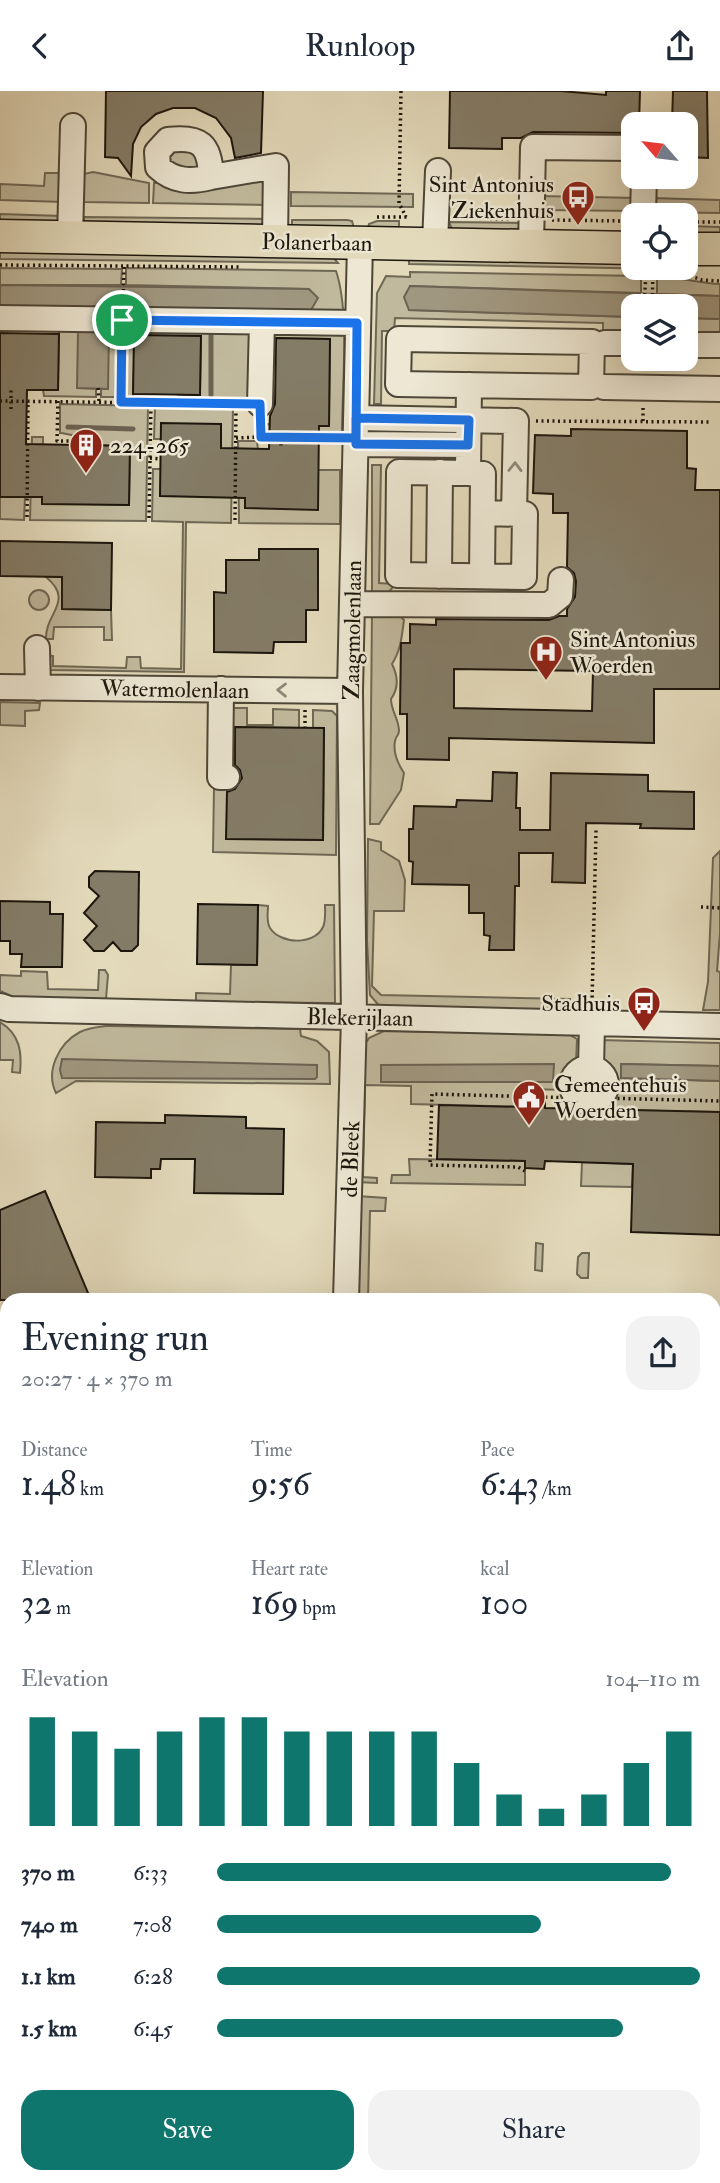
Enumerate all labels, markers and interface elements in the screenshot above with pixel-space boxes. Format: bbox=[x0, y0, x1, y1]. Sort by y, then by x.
text: Runloop bbox=[305, 26, 415, 66]
icon: back bbox=[21, 27, 59, 65]
icon: share bbox=[661, 27, 699, 65]
north arrow bbox=[621, 112, 698, 189]
map controls bbox=[621, 112, 698, 371]
place label: Sint Antonius Ziekenhuis bbox=[429, 170, 554, 225]
bus stop icon: Sint Antonius Ziekenhuis bbox=[559, 178, 597, 227]
button: locate bbox=[621, 203, 698, 280]
street label: Polanerbaan bbox=[261, 227, 373, 258]
pin bbox=[92, 290, 152, 350]
button: layers bbox=[621, 294, 698, 371]
icon: arrive bbox=[103, 301, 141, 339]
building icon: 224-265 bbox=[67, 426, 105, 475]
place label: 224-265 bbox=[110, 431, 189, 460]
one-way arrow bbox=[508, 461, 523, 472]
street label: Zaagmolenlaan bbox=[337, 560, 368, 700]
place label: Sint Antonius Woerden bbox=[569, 625, 695, 680]
hospital icon: Sint Antonius Woerden bbox=[527, 633, 565, 682]
street label: Watermolenlaan bbox=[99, 674, 250, 705]
one-way arrow bbox=[276, 682, 287, 698]
bus stop icon: Stadhuis bbox=[625, 984, 663, 1033]
place label: Stadhuis bbox=[541, 989, 620, 1018]
street label: Blekerijlaan bbox=[306, 1002, 414, 1033]
place label: Gemeentehuis Woerden bbox=[553, 1070, 687, 1125]
public building icon: Gemeentehuis Woerden bbox=[510, 1078, 548, 1127]
street label: de Bleek bbox=[335, 1120, 366, 1198]
text: Evening run bbox=[21, 1314, 209, 1362]
button: share bbox=[626, 1316, 700, 1390]
text: 20:27 · 4 × 370 m bbox=[21, 1364, 173, 1393]
text: Distance bbox=[21, 1438, 87, 1462]
text: Time bbox=[251, 1438, 292, 1462]
text: Pace bbox=[480, 1438, 514, 1462]
text: 1.48 bbox=[21, 1462, 76, 1506]
text: 9:56 bbox=[251, 1462, 310, 1506]
text: 6:43 bbox=[480, 1462, 539, 1506]
text: km bbox=[76, 1477, 104, 1501]
text: /km bbox=[539, 1477, 572, 1501]
text: Elevation bbox=[21, 1557, 93, 1581]
text: Heart rate bbox=[251, 1557, 328, 1581]
text: kcal bbox=[480, 1557, 509, 1581]
text: 32 bbox=[21, 1581, 52, 1625]
text: 169 bbox=[251, 1581, 299, 1625]
text: 100 bbox=[480, 1581, 529, 1625]
text: m bbox=[52, 1596, 71, 1620]
text: bpm bbox=[299, 1596, 336, 1620]
text: Elevation bbox=[21, 1664, 109, 1693]
text: 104–110 m bbox=[605, 1664, 700, 1693]
text: 370 m bbox=[21, 1858, 75, 1887]
text: 6:33 bbox=[133, 1858, 168, 1887]
text: 740 m bbox=[21, 1910, 78, 1939]
text: 7:08 bbox=[133, 1910, 172, 1939]
text: 1.1 km bbox=[21, 1962, 76, 1991]
text: 6:28 bbox=[133, 1962, 173, 1991]
text: 1.5 km bbox=[21, 2014, 77, 2043]
text: 6:45 bbox=[133, 2014, 173, 2043]
button: Save bbox=[21, 2090, 354, 2170]
button: Share bbox=[368, 2090, 700, 2170]

